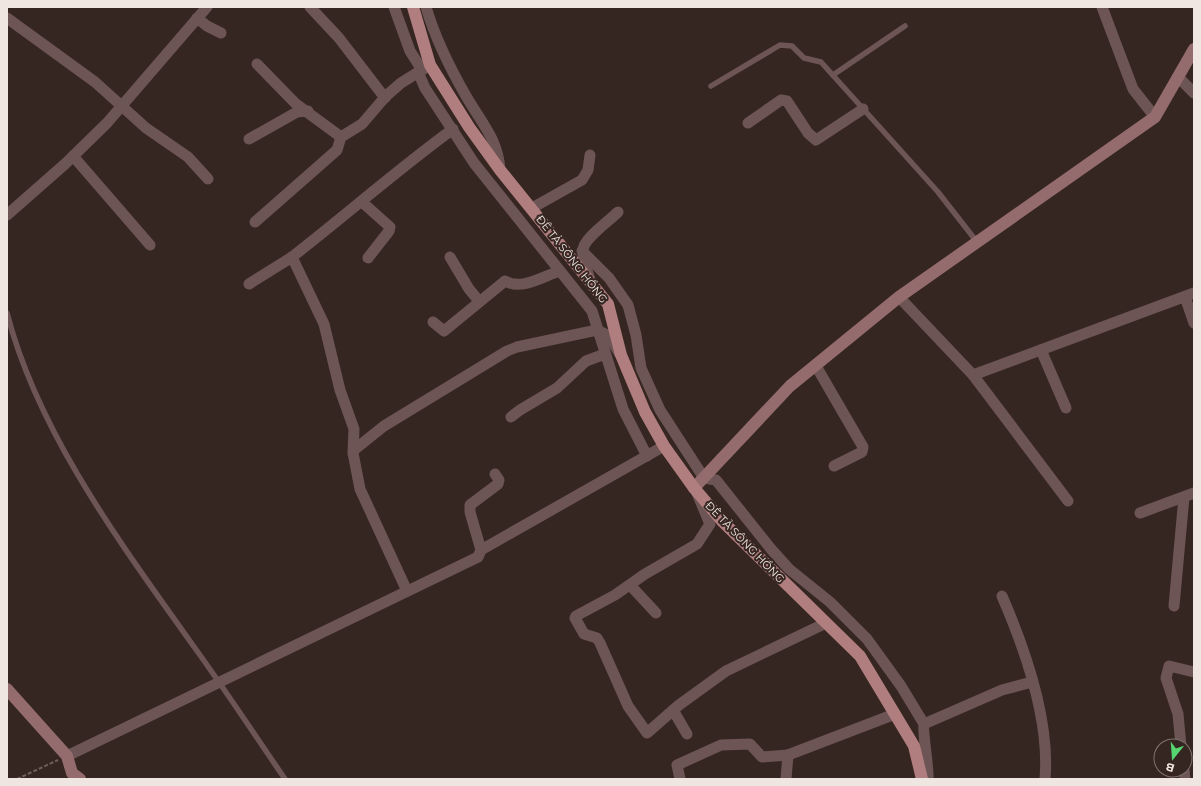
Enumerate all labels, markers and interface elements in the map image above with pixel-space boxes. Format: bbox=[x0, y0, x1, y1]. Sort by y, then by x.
street label: ĐÊ TẢ SÔNG HỒNG bbox=[533, 212, 611, 306]
street label: ĐÊ TẢ SÔNG HỒNG bbox=[702, 498, 788, 586]
north arrow bbox=[1153, 738, 1193, 778]
text: B bbox=[1164, 760, 1176, 775]

